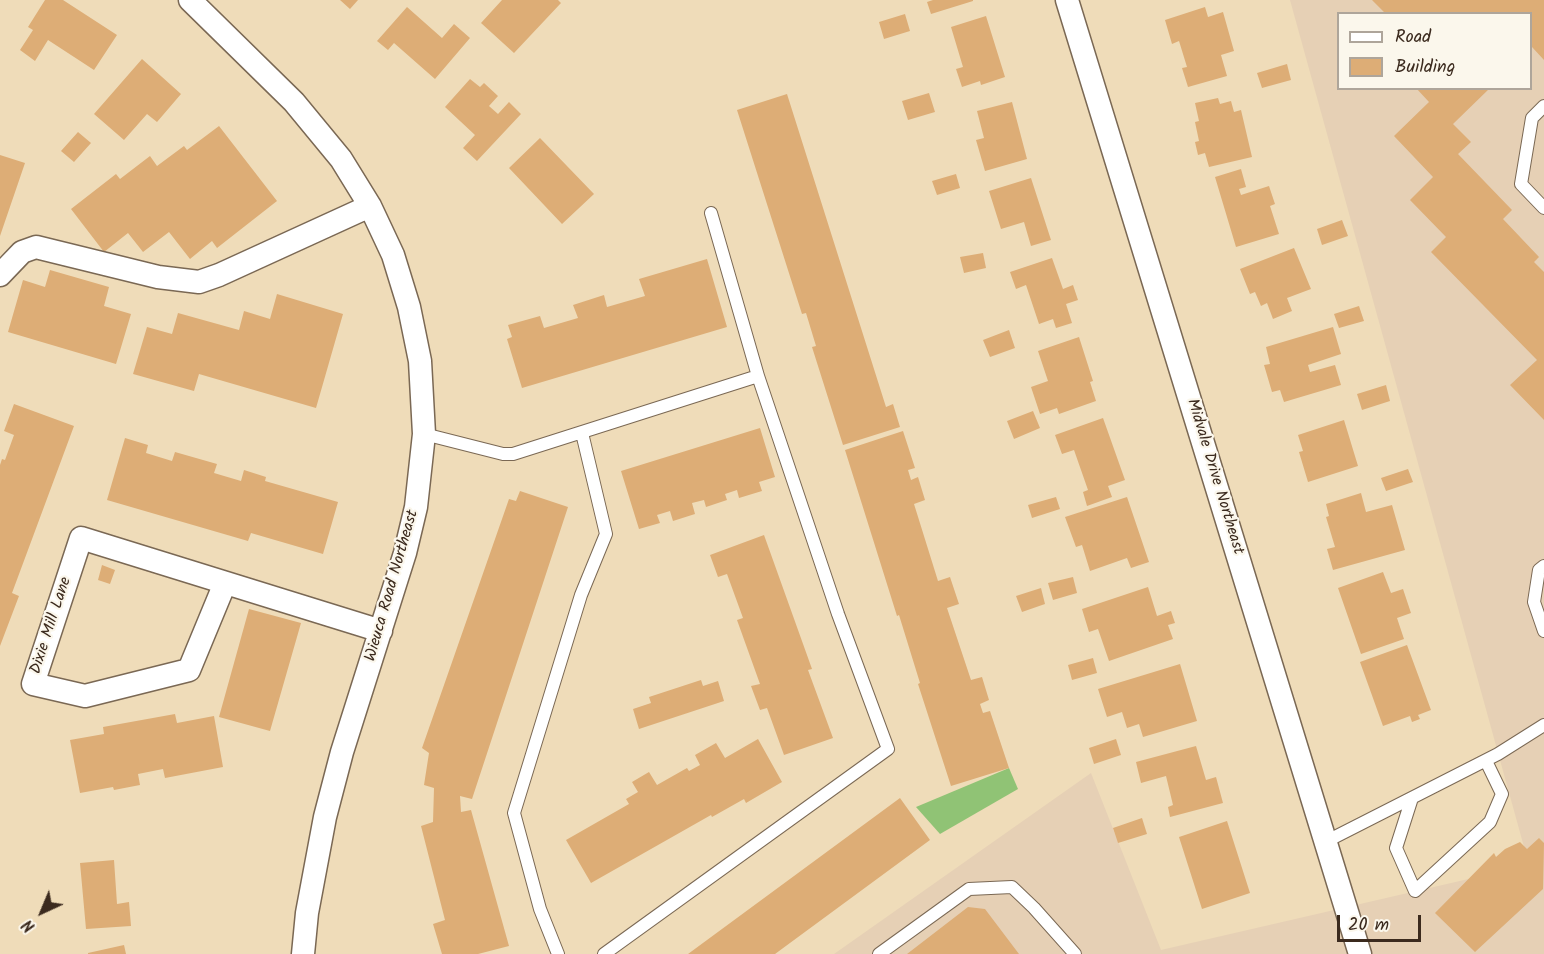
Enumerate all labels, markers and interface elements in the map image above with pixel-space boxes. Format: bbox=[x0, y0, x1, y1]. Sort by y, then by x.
legend bbox=[1337, 12, 1532, 90]
text: Road bbox=[1395, 23, 1431, 52]
text: Building bbox=[1395, 53, 1455, 82]
street label: Midvale Drive Northeast bbox=[1181, 397, 1247, 557]
street label: Wieuca Road Northeast bbox=[362, 508, 424, 664]
street label: Dixie Mill Lane bbox=[27, 575, 77, 677]
north arrow bbox=[12, 882, 72, 942]
scale bar bbox=[1340, 903, 1424, 941]
text: 20 m bbox=[1348, 911, 1389, 940]
text: N bbox=[17, 913, 41, 938]

